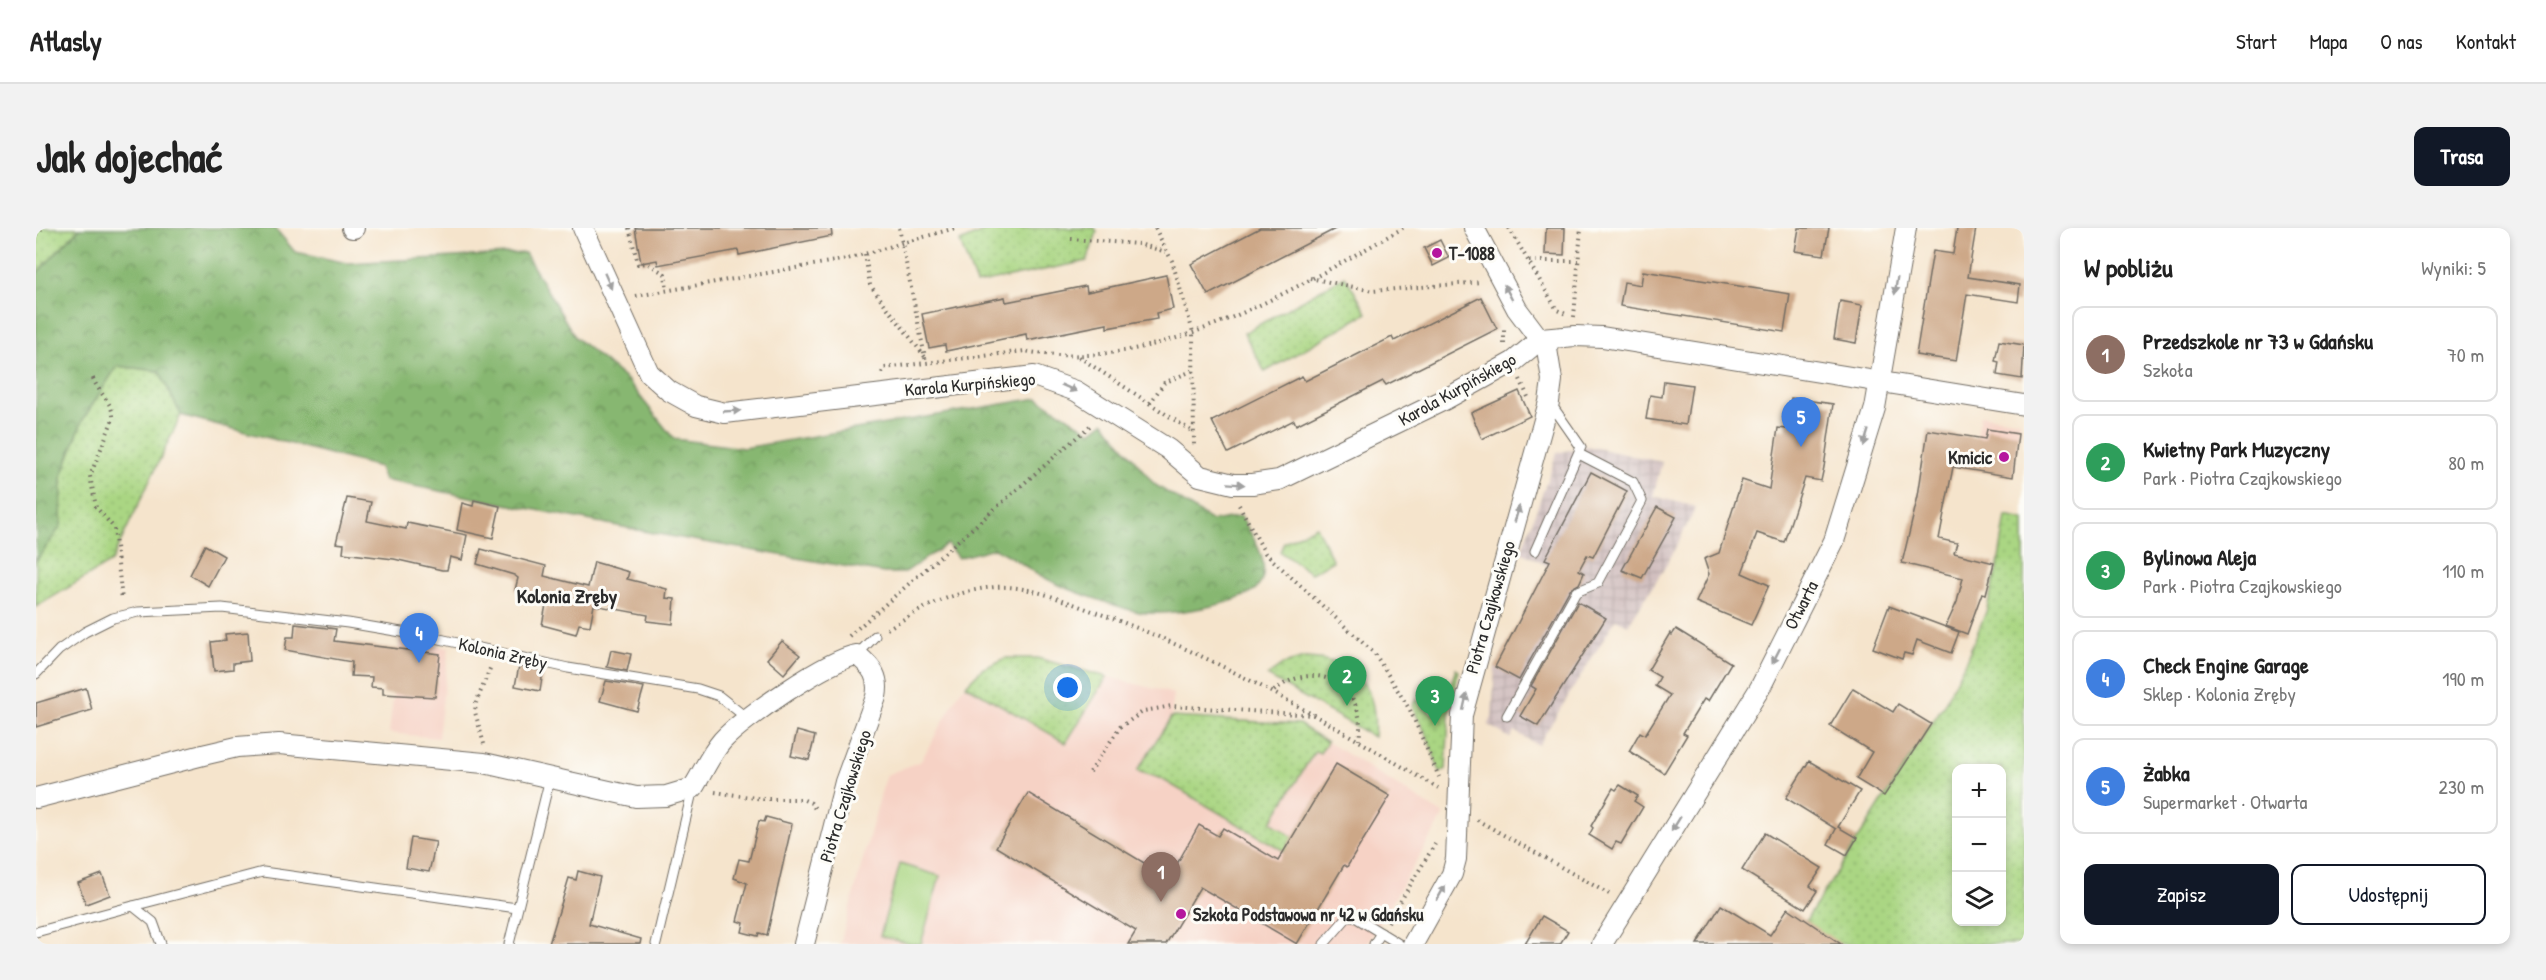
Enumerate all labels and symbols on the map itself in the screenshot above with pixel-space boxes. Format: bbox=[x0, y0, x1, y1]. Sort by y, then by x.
place label: T-1088 bbox=[1448, 241, 1495, 266]
marker: T-1088 bbox=[1430, 246, 1444, 260]
one-way arrow bbox=[604, 272, 613, 289]
one-way arrow bbox=[1891, 276, 1900, 295]
one-way arrow bbox=[1503, 283, 1512, 300]
street label: Karola Kurpińskiego bbox=[1394, 346, 1520, 432]
street label: Karola Kurpińskiego bbox=[904, 366, 1036, 402]
one-way arrow bbox=[1061, 384, 1078, 393]
pin: 5 bbox=[1782, 398, 1820, 447]
one-way arrow bbox=[722, 407, 741, 416]
one-way arrow bbox=[1861, 429, 1870, 447]
place label: Kmicic bbox=[1948, 445, 1993, 470]
marker: Kmicic bbox=[1997, 450, 2011, 464]
one-way arrow bbox=[1226, 479, 1245, 488]
one-way arrow bbox=[1513, 505, 1522, 523]
street label: Piotra Czajkowskiego bbox=[1459, 538, 1521, 676]
street label: Otwarta bbox=[1778, 576, 1824, 634]
district label: Kolonia Zręby bbox=[517, 582, 618, 610]
pin: 4 bbox=[400, 614, 439, 663]
street label: Kolonia Zręby bbox=[456, 631, 550, 675]
one-way arrow bbox=[1771, 648, 1780, 665]
pin: 2 bbox=[1328, 656, 1366, 706]
your location bbox=[1053, 673, 1082, 702]
pin: 3 bbox=[1416, 676, 1454, 726]
one-way arrow bbox=[1460, 693, 1470, 711]
street label: Piotra Czajkowskiego bbox=[813, 727, 877, 865]
one-way arrow bbox=[1670, 816, 1681, 832]
pin: 1 bbox=[1142, 852, 1180, 902]
one-way arrow bbox=[1436, 885, 1447, 901]
place label: Szkoła Podstawowa nr 42 w Gdańsku bbox=[1193, 902, 1424, 927]
marker: Szkoła Podstawowa nr 42 w Gdańsku bbox=[1174, 907, 1188, 921]

